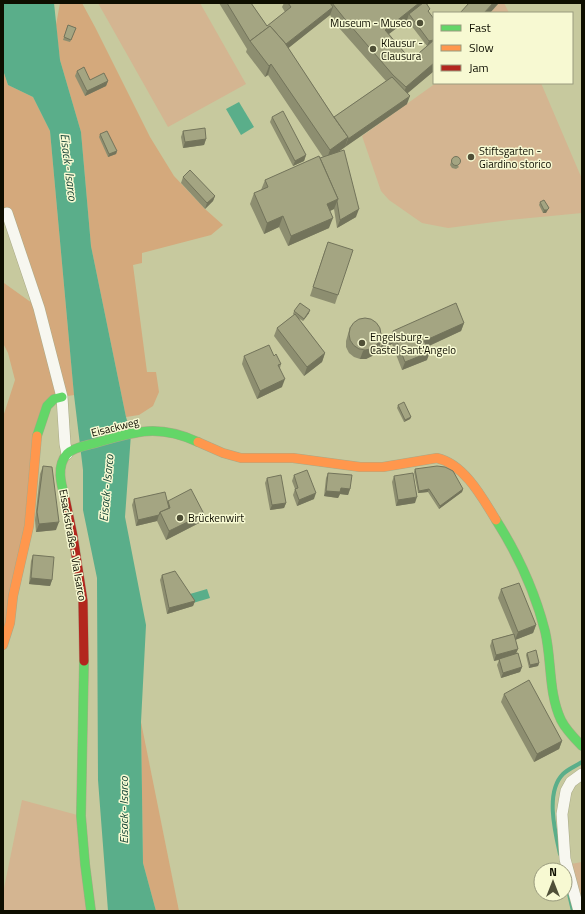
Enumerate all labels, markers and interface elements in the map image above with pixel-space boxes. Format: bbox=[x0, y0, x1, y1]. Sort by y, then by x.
legend bbox=[433, 12, 573, 84]
place label: Museum - Museo bbox=[330, 15, 412, 31]
marker: Museum - Museo bbox=[415, 18, 425, 28]
text: Fast bbox=[469, 18, 492, 37]
place label: Klausur - Clausura bbox=[381, 35, 423, 64]
text: Slow bbox=[469, 38, 494, 57]
marker: Klausur - Clausura bbox=[368, 44, 378, 54]
text: Jam bbox=[469, 58, 489, 77]
water label: Eisack - Isarco bbox=[55, 132, 83, 203]
place label: Stiftsgarten - Giardino storico bbox=[479, 143, 551, 172]
marker: Stiftsgarten - Giardino storico bbox=[466, 152, 476, 162]
place label: Engelsburg - Castel Sant'Angelo bbox=[370, 329, 456, 358]
marker: Engelsburg - Castel Sant'Angelo bbox=[357, 338, 367, 348]
street label: Eisackweg bbox=[89, 413, 141, 441]
water label: Eisack - Isarco bbox=[94, 453, 118, 522]
street label: Eisackstraße - Via Isarco bbox=[55, 488, 91, 602]
place label: Brückenwirt bbox=[188, 510, 244, 526]
marker: Brückenwirt bbox=[175, 513, 185, 523]
water label: Eisack - Isarco bbox=[114, 775, 133, 844]
north arrow bbox=[533, 862, 573, 902]
text: N bbox=[549, 864, 557, 880]

